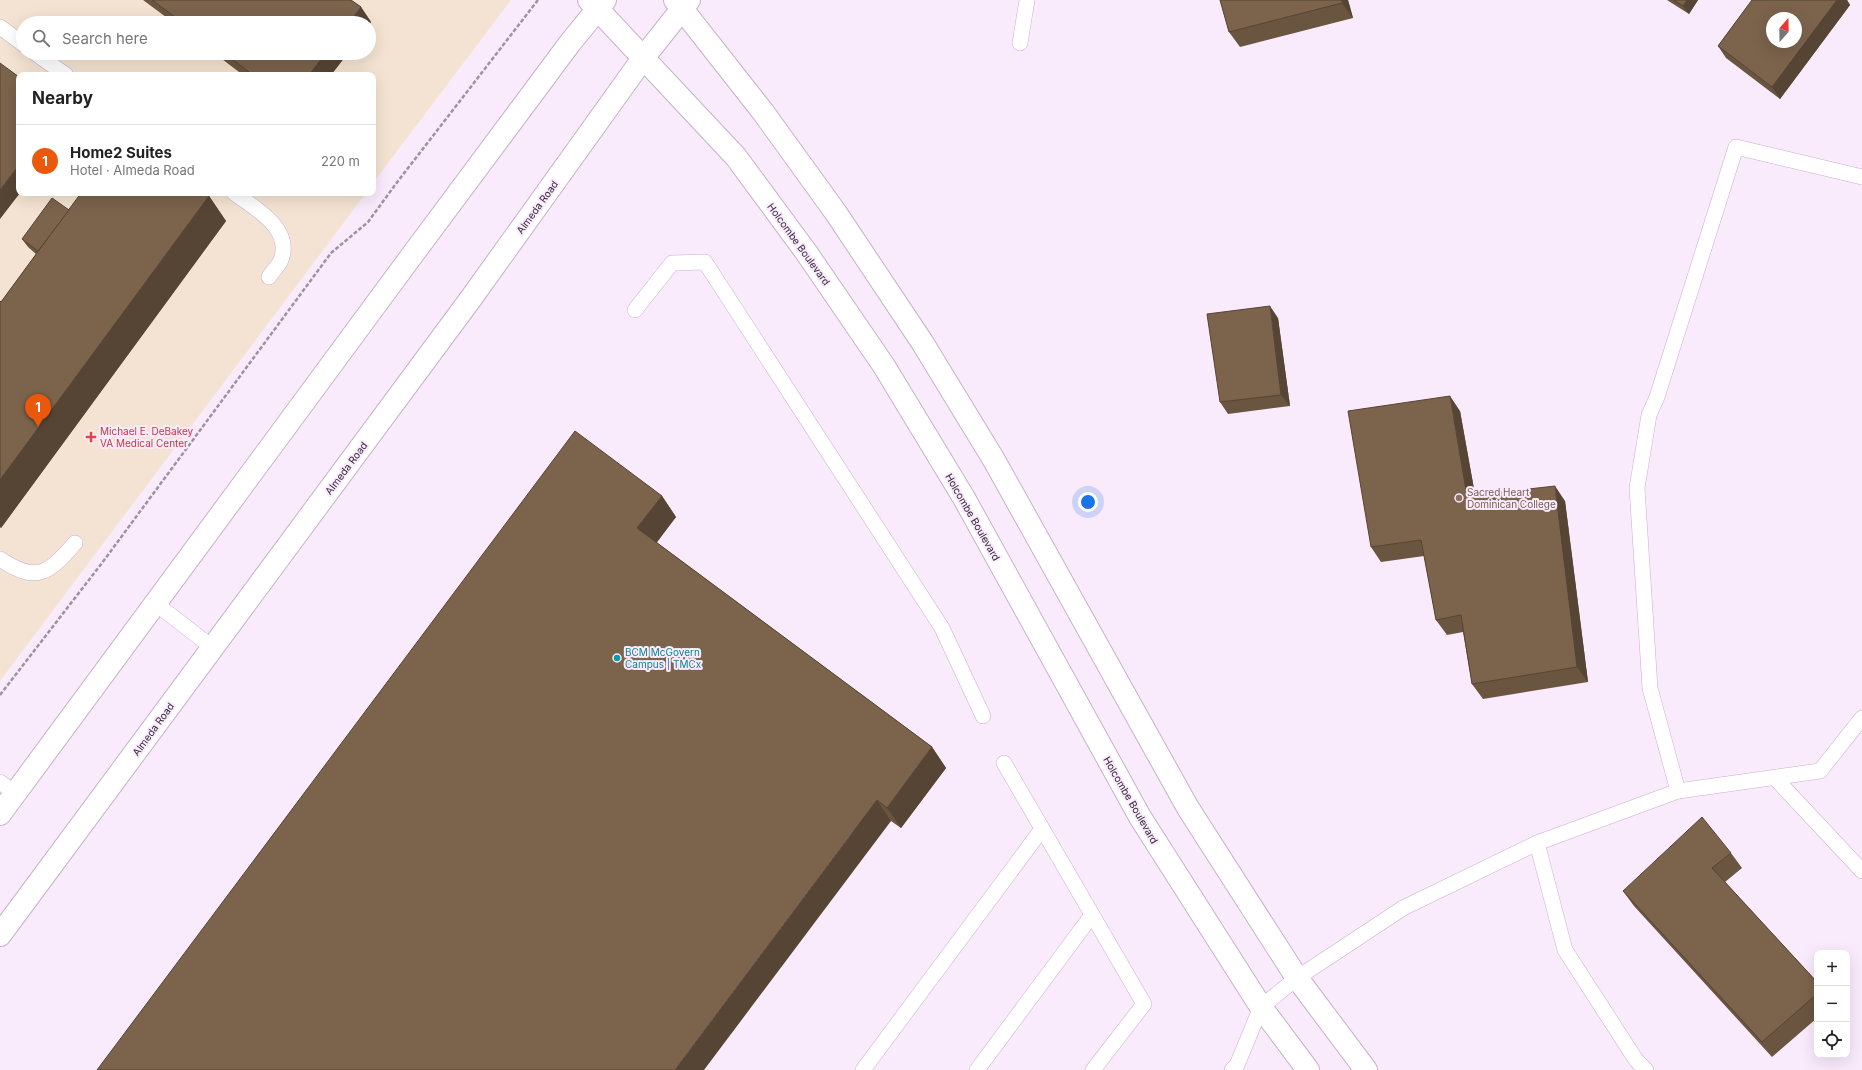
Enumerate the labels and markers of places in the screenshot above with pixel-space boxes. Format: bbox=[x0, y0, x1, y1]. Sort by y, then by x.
pin: 1 bbox=[25, 394, 51, 427]
place label: Michael E. DeBakey VA Medical Center bbox=[100, 425, 194, 449]
marker: Michael E. DeBakey VA Medical Center bbox=[85, 431, 97, 443]
place label: Sacred Heart Dominican College bbox=[1467, 486, 1556, 510]
marker: Sacred Heart Dominican College bbox=[1454, 493, 1464, 503]
place label: BCM McGovern Campus | TMCx bbox=[625, 646, 702, 670]
marker: BCM McGovern Campus | TMCx bbox=[612, 653, 622, 663]

